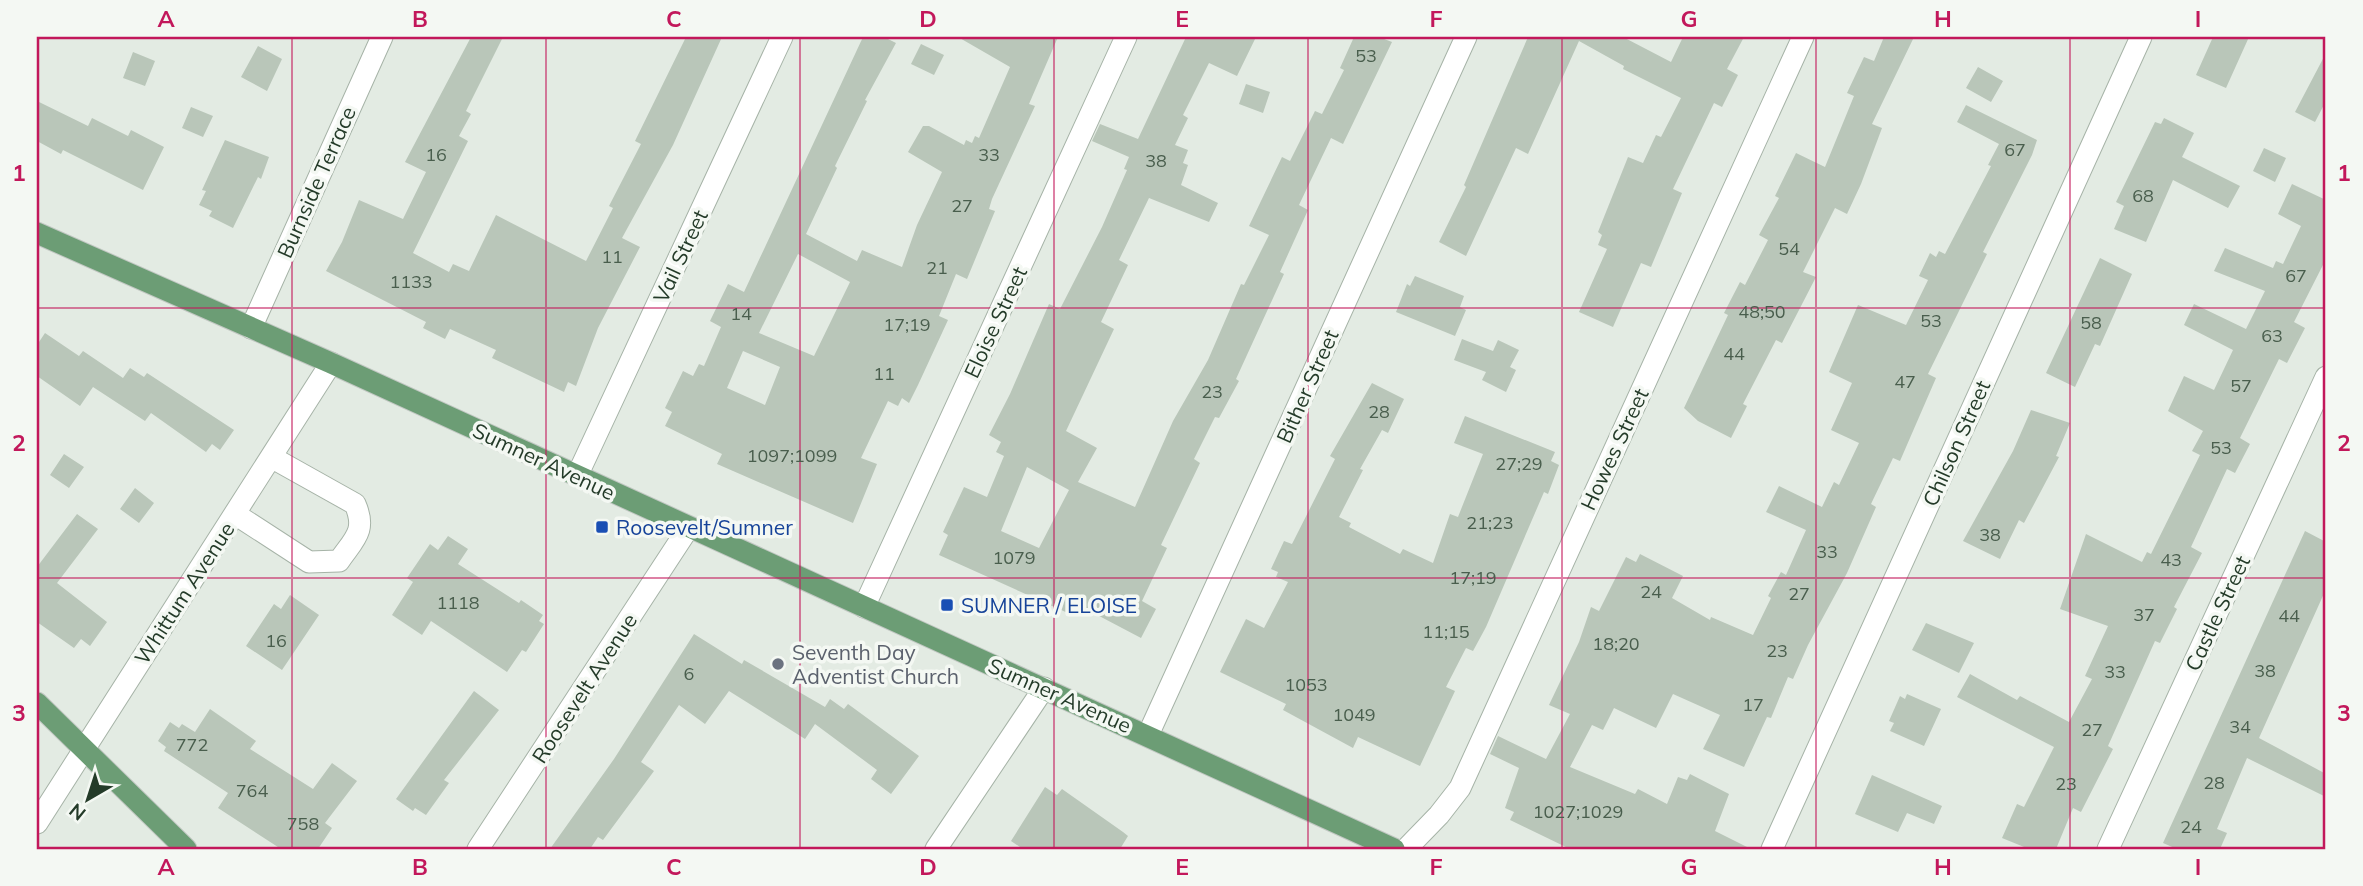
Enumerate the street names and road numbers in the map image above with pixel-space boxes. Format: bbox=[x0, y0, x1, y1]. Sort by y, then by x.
street label: Burnside Terrace bbox=[271, 102, 361, 262]
street label: Vail Street bbox=[647, 205, 713, 307]
street label: Eloise Street bbox=[958, 262, 1032, 382]
street label: Bither Street bbox=[1270, 325, 1344, 447]
street label: Chilson Street bbox=[1917, 376, 1995, 510]
street label: Howes Street bbox=[1574, 384, 1654, 514]
street label: Sumner Avenue bbox=[469, 417, 619, 505]
street label: Whittum Avenue bbox=[128, 517, 240, 669]
street label: Castle Street bbox=[2179, 551, 2255, 675]
street label: Roosevelt Avenue bbox=[526, 608, 642, 768]
street label: Sumner Avenue bbox=[985, 652, 1135, 738]

